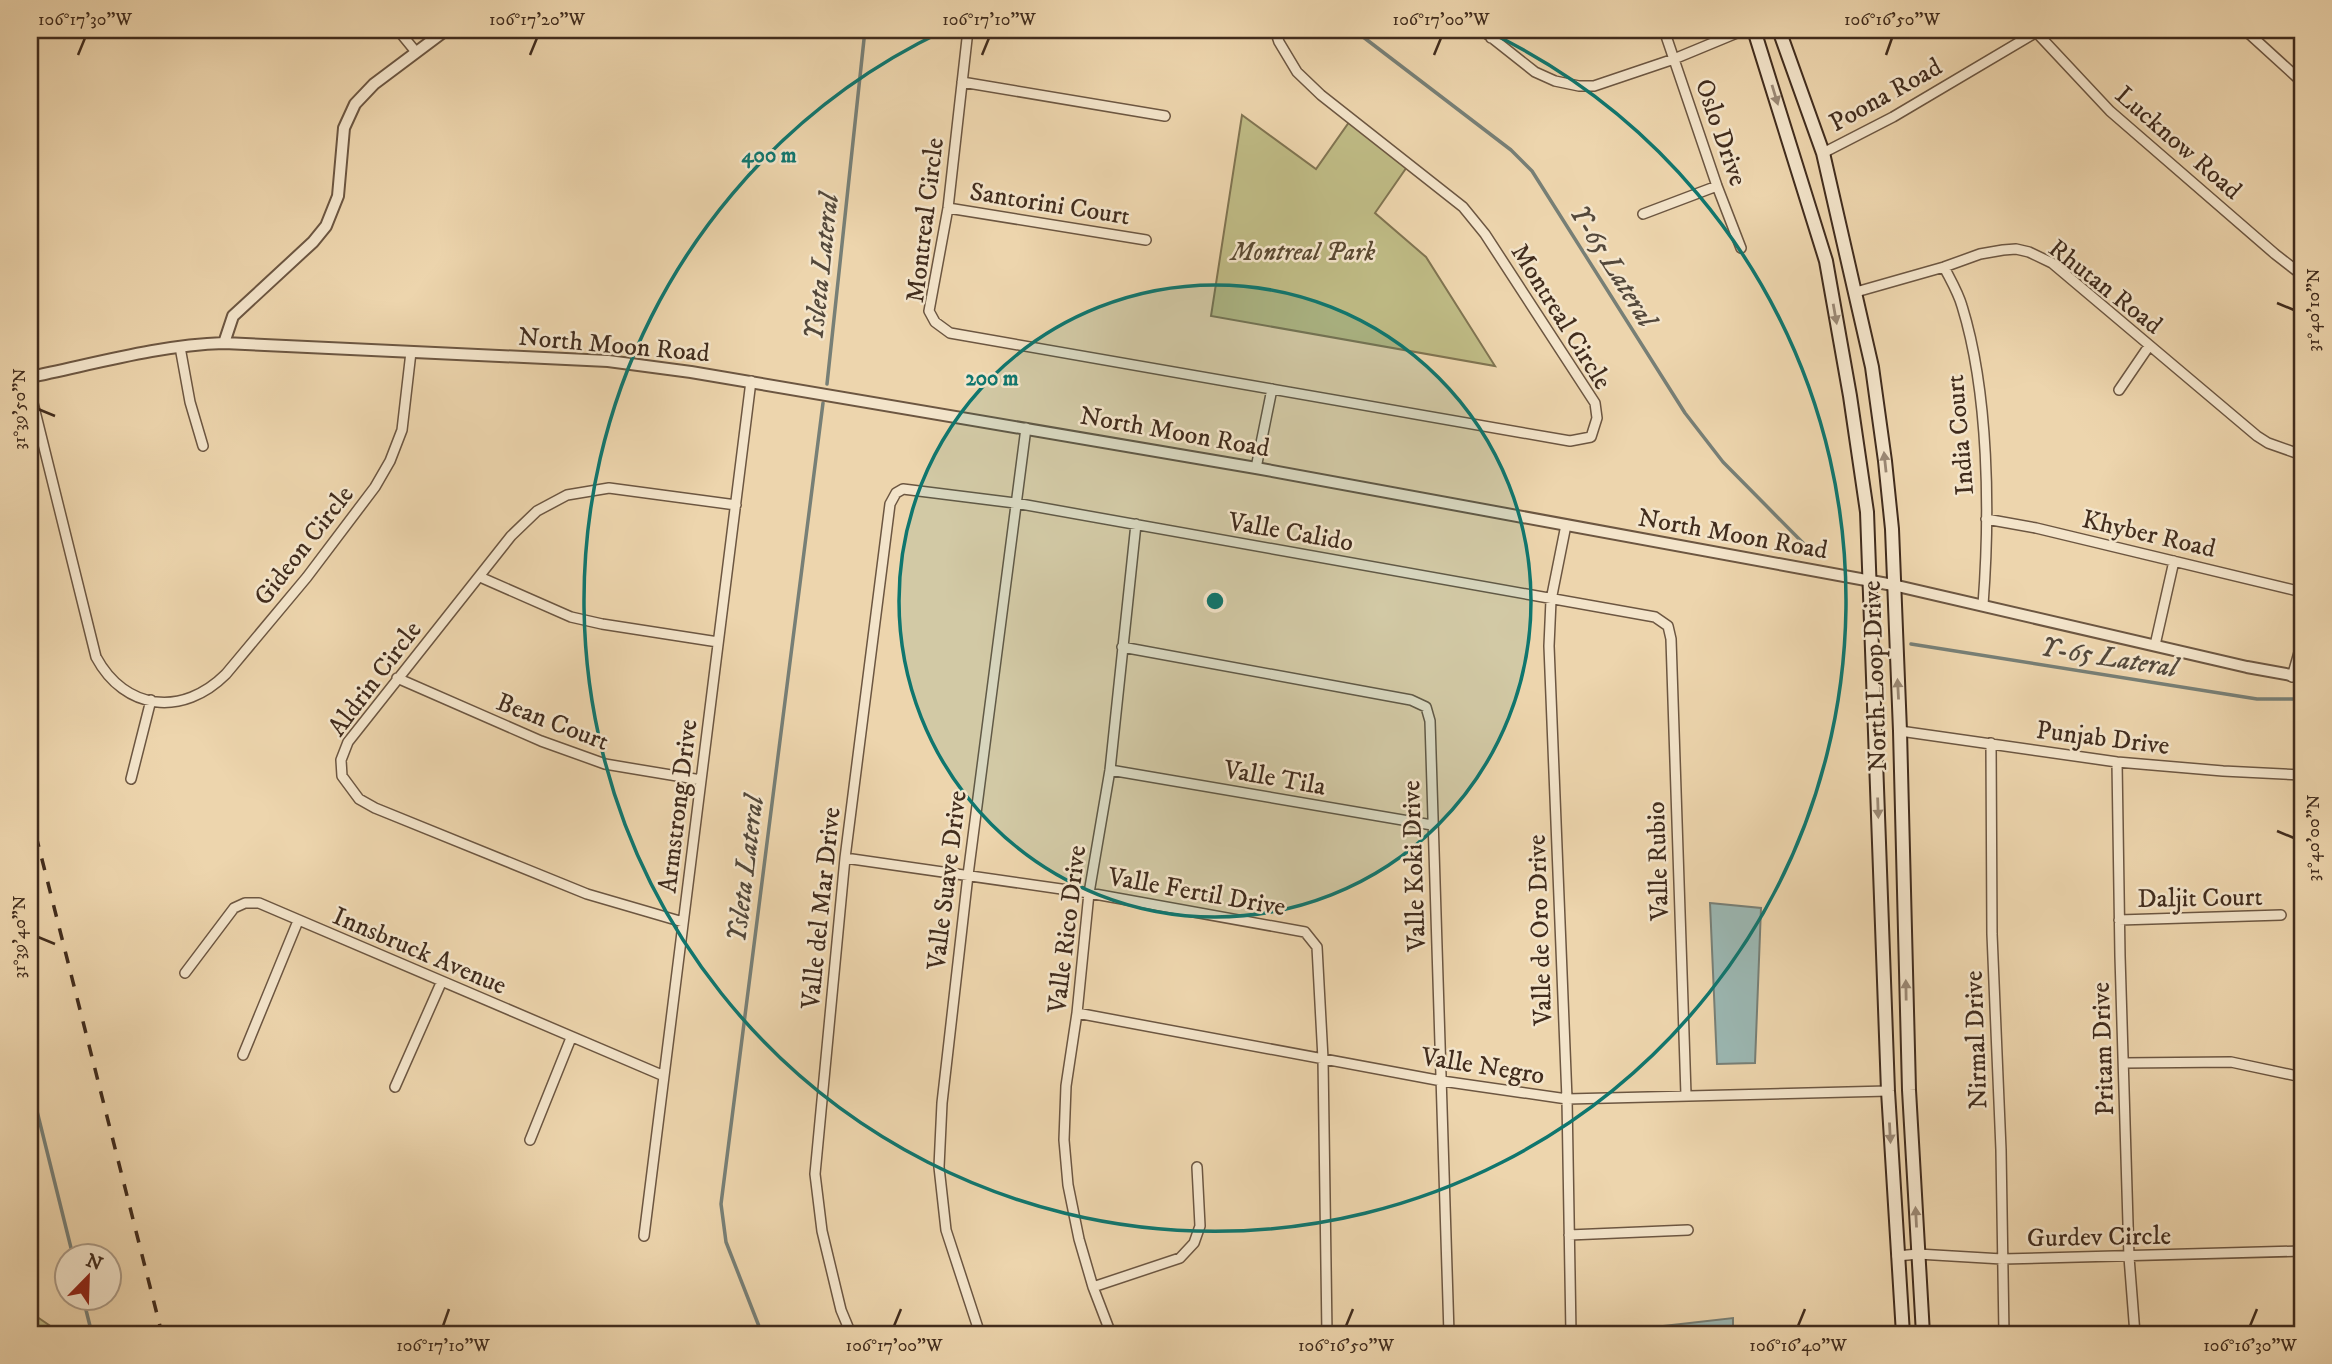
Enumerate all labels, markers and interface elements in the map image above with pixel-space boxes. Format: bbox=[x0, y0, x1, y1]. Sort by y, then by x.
text: 106°17'30"W bbox=[38, 9, 132, 31]
text: 106°17'20"W bbox=[489, 9, 586, 31]
text: 106°17'10"W bbox=[942, 9, 1036, 31]
text: 106°17'00"W bbox=[1393, 9, 1490, 31]
text: 106°16'50"W bbox=[1844, 9, 1940, 31]
street label: Poona Road bbox=[1824, 51, 1948, 140]
street label: Oslo Drive bbox=[1687, 75, 1754, 190]
street label: Lucknow Road bbox=[2108, 79, 2248, 207]
one-way arrow bbox=[1770, 85, 1780, 106]
street label: Montreal Circle bbox=[899, 136, 952, 304]
text: 400 m bbox=[742, 143, 797, 169]
street label: Santorini Court bbox=[967, 176, 1132, 233]
water label: Ysleta Lateral bbox=[796, 189, 847, 342]
water label: Y-65 Lateral bbox=[1561, 198, 1666, 336]
street label: Rhutan Road bbox=[2041, 232, 2169, 342]
park label: Montreal Park bbox=[1229, 236, 1375, 269]
street label: Montreal Circle bbox=[1503, 238, 1619, 396]
text: 31°40'10"N bbox=[2303, 268, 2325, 352]
one-way arrow bbox=[1830, 303, 1841, 325]
street label: North Moon Road bbox=[517, 321, 711, 370]
text: 200 m bbox=[965, 366, 1019, 392]
text: 31°39'50"N bbox=[9, 368, 31, 450]
street label: India Court bbox=[1939, 373, 1982, 497]
street label: North Moon Road bbox=[1077, 400, 1272, 465]
one-way arrow bbox=[1880, 451, 1891, 473]
street label: Gideon Circle bbox=[247, 479, 361, 613]
street label: North Moon Road bbox=[1635, 502, 1830, 567]
street label: Khyber Road bbox=[2079, 503, 2219, 566]
street label: Valle Calido bbox=[1225, 505, 1356, 560]
street label: North Loop Drive bbox=[1856, 580, 1895, 772]
centre of rings bbox=[1203, 589, 1227, 613]
street label: Aldrin Circle bbox=[321, 615, 429, 743]
water label: Y-65 Lateral bbox=[2038, 629, 2182, 686]
one-way arrow bbox=[1892, 678, 1903, 700]
street label: Bean Court bbox=[492, 686, 613, 759]
street label: Punjab Drive bbox=[2034, 714, 2171, 763]
street label: Armstrong Drive bbox=[651, 717, 706, 895]
street label: Valle Tila bbox=[1220, 753, 1328, 804]
street label: Valle Koki Drive bbox=[1395, 780, 1434, 953]
street label: Valle Suave Drive bbox=[920, 789, 975, 973]
water label: Ysleta Lateral bbox=[719, 791, 772, 945]
text: 31°40'00"N bbox=[2303, 794, 2325, 881]
one-way arrow bbox=[1872, 797, 1884, 819]
street label: Valle Rubio bbox=[1640, 801, 1677, 922]
street label: Valle del Mar Drive bbox=[794, 806, 849, 1012]
street label: Valle de Oro Drive bbox=[1521, 834, 1560, 1027]
street label: Valle Rico Drive bbox=[1041, 843, 1094, 1016]
street label: Valle Fertil Drive bbox=[1104, 860, 1288, 924]
street label: Daljit Court bbox=[2137, 881, 2263, 916]
text: 31°39'40"N bbox=[9, 895, 31, 979]
street label: Innsbruck Avenue bbox=[328, 900, 511, 1003]
street label: Nirmal Drive bbox=[1958, 970, 1995, 1110]
one-way arrow bbox=[1900, 979, 1912, 1001]
street label: Pritam Drive bbox=[2085, 982, 2122, 1116]
street label: Valle Negro bbox=[1418, 1040, 1547, 1093]
one-way arrow bbox=[1885, 1123, 1896, 1145]
one-way arrow bbox=[1911, 1206, 1922, 1228]
street label: Gurdev Circle bbox=[2027, 1220, 2171, 1255]
north arrow bbox=[52, 1242, 122, 1312]
text: N bbox=[82, 1249, 106, 1277]
text: 106°17'10"W bbox=[396, 1335, 490, 1357]
text: 106°17'00"W bbox=[846, 1335, 943, 1357]
text: 106°16'50"W bbox=[1298, 1335, 1394, 1357]
text: 106°16'40"W bbox=[1749, 1335, 1847, 1357]
text: 106°16'30"W bbox=[2203, 1335, 2297, 1357]

